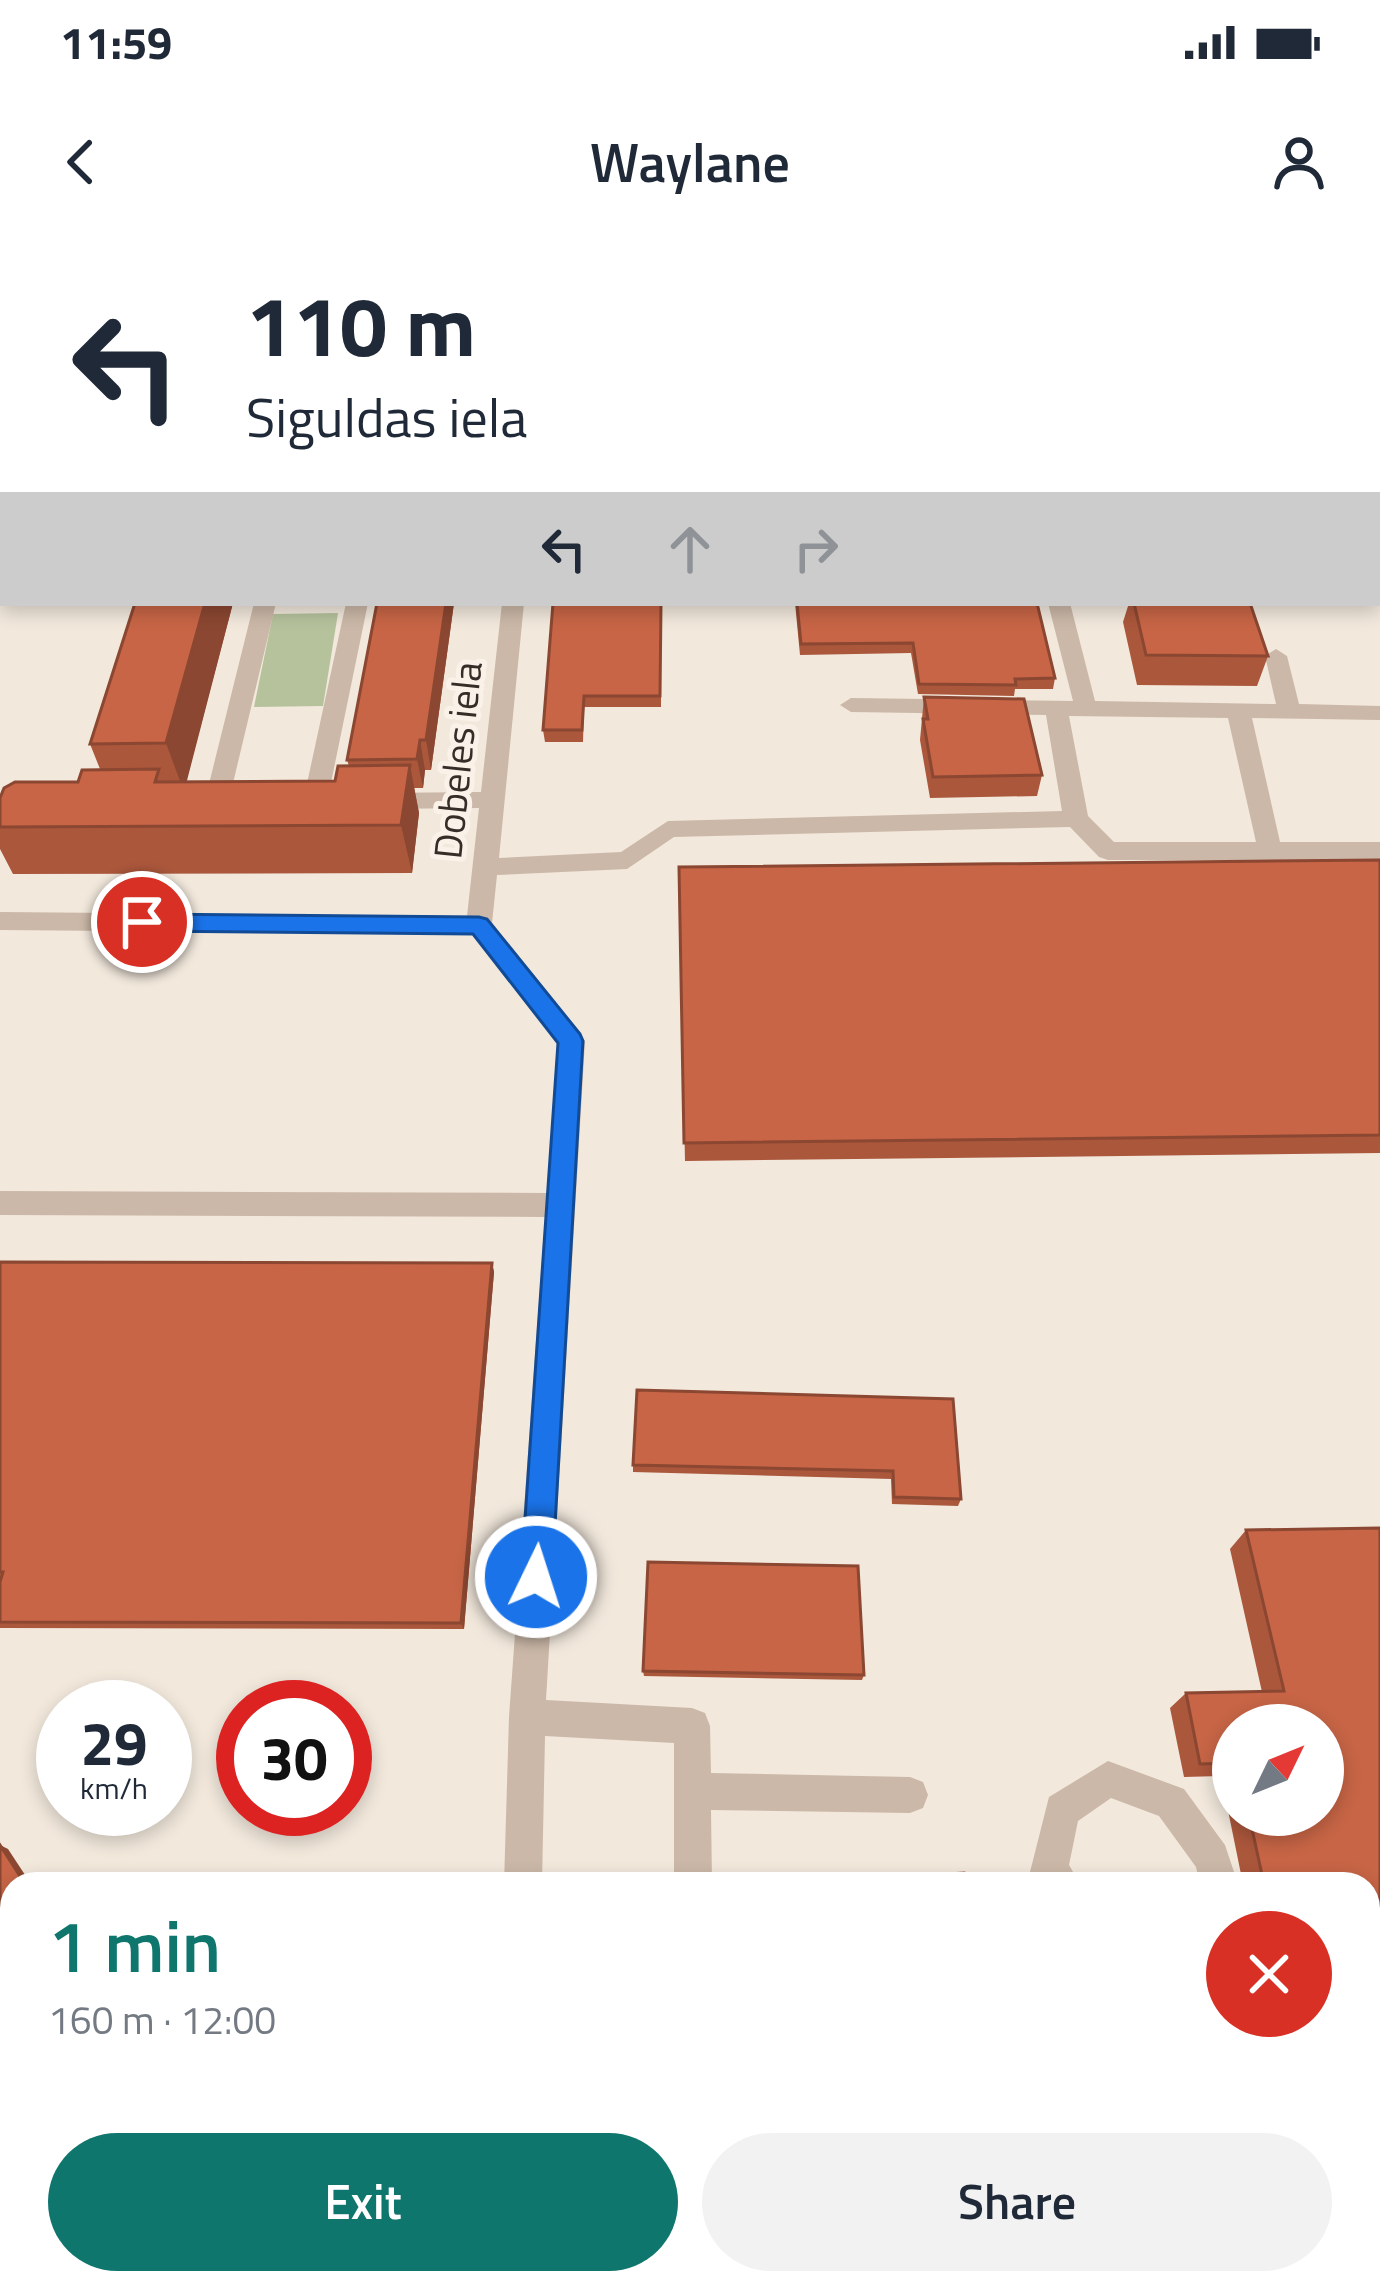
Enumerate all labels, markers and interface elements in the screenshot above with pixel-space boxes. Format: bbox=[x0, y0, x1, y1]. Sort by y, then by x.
text: 11:59 bbox=[60, 8, 172, 76]
text: Waylane bbox=[590, 121, 790, 203]
icon: back bbox=[48, 129, 114, 195]
icon: person bbox=[1266, 129, 1332, 195]
text: 110 m bbox=[246, 261, 476, 389]
icon: left bbox=[48, 288, 204, 444]
text: Siguldas iela bbox=[246, 376, 527, 458]
icon: left bbox=[531, 516, 597, 582]
icon: ahead bbox=[657, 516, 723, 582]
icon: right bbox=[783, 516, 849, 582]
street label: Dobeles iela bbox=[417, 658, 497, 862]
pin bbox=[91, 871, 193, 973]
icon: arrive bbox=[109, 889, 175, 955]
position arrow bbox=[473, 1514, 599, 1640]
speed limit sign: 30 bbox=[216, 1680, 372, 1836]
text: 29 bbox=[80, 1697, 148, 1788]
north arrow bbox=[1212, 1704, 1344, 1836]
map controls bbox=[1212, 1704, 1344, 1836]
text: km/h bbox=[80, 1765, 148, 1811]
text: 1 min bbox=[48, 1890, 221, 2000]
button: close bbox=[1206, 1911, 1332, 2037]
text: 160 m · 12:00 bbox=[48, 1990, 276, 2049]
button: Exit bbox=[48, 2133, 678, 2271]
button: Share bbox=[702, 2133, 1332, 2271]

